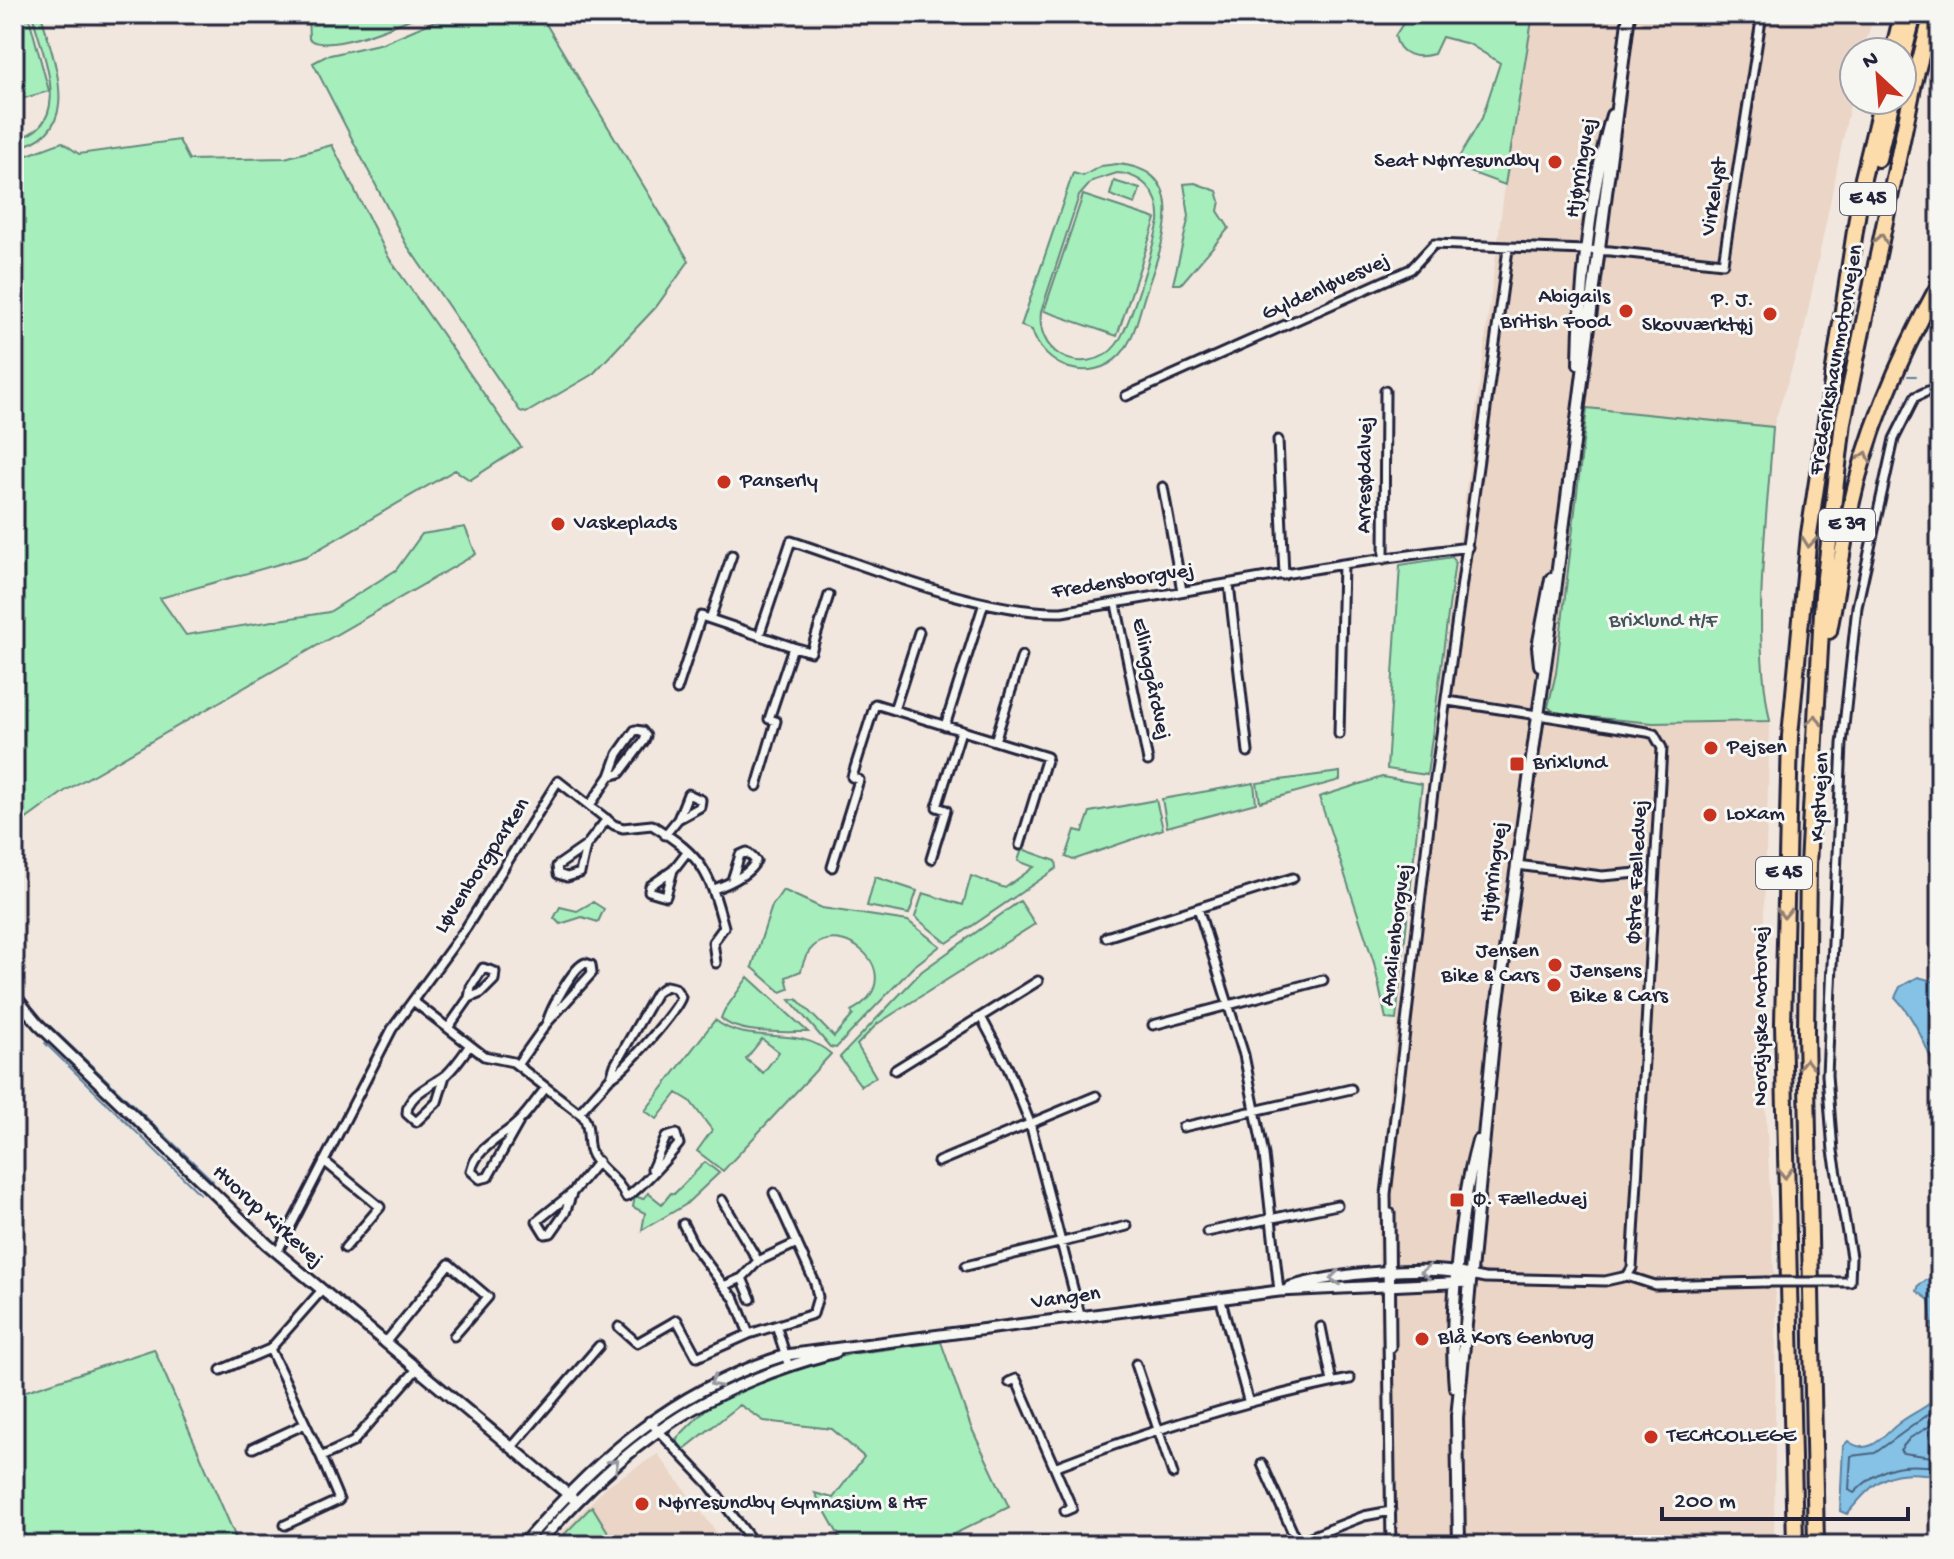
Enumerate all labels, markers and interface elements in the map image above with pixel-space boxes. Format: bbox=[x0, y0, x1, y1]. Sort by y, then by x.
north arrow bbox=[1838, 36, 1918, 116]
text: N bbox=[1859, 47, 1883, 76]
street label: Hjørringvej bbox=[1560, 116, 1604, 220]
place label: Seat Nørresundby bbox=[1374, 149, 1539, 175]
marker: Seat Nørresundby bbox=[1546, 153, 1564, 171]
street label: Virkelyst bbox=[1696, 154, 1734, 239]
road number: E 45 bbox=[1840, 183, 1896, 215]
one-way arrow bbox=[1872, 233, 1889, 247]
street label: Frederikshavnmotorvejen bbox=[1804, 242, 1870, 478]
street label: Gyldenløvesvej bbox=[1258, 248, 1394, 328]
place label: Abigails British Food bbox=[1499, 285, 1612, 336]
place label: P. J. Skovværktøj bbox=[1642, 288, 1754, 339]
marker: Abigails British Food bbox=[1617, 302, 1635, 320]
marker: P. J. Skovværktøj bbox=[1761, 305, 1779, 323]
street label: Arresødalvej bbox=[1352, 416, 1380, 534]
one-way arrow bbox=[1855, 451, 1871, 465]
place label: Panserly bbox=[739, 469, 818, 495]
marker: Panserly bbox=[715, 473, 733, 491]
road number: E 39 bbox=[1819, 509, 1875, 541]
place label: Vaskeplads bbox=[573, 511, 677, 537]
marker: Vaskeplads bbox=[549, 515, 567, 533]
one-way arrow bbox=[1800, 536, 1817, 549]
street label: Fredensborgvej bbox=[1049, 558, 1196, 606]
park label: Brixlund H/F bbox=[1608, 609, 1719, 635]
street label: Ellinggårdvej bbox=[1124, 616, 1176, 742]
one-way arrow bbox=[1807, 713, 1824, 726]
place label: Pejsen bbox=[1726, 735, 1787, 761]
marker: Pejsen bbox=[1702, 739, 1720, 757]
place label: Brixlund bbox=[1532, 751, 1609, 777]
street label: Kystvejen bbox=[1806, 751, 1836, 842]
marker: Brixlund bbox=[1508, 755, 1526, 773]
street label: Løvenborgparken bbox=[429, 793, 537, 939]
street label: Østre Fælledvej bbox=[1621, 799, 1655, 945]
place label: Loxam bbox=[1726, 802, 1785, 828]
marker: Loxam bbox=[1701, 806, 1719, 824]
street label: Hjørringvej bbox=[1475, 820, 1515, 924]
road number: E 45 bbox=[1756, 857, 1812, 889]
street label: Amalienborgvej bbox=[1375, 862, 1419, 1008]
one-way arrow bbox=[1775, 907, 1793, 920]
street label: Nordjyske Motorvej bbox=[1749, 926, 1775, 1106]
place label: Jensen Bike & Cars bbox=[1440, 939, 1540, 990]
marker: Jensen Bike & Cars bbox=[1546, 956, 1564, 974]
place label: Jensens Bike & Cars bbox=[1569, 959, 1669, 1010]
marker: Jensens Bike & Cars bbox=[1545, 976, 1563, 994]
one-way arrow bbox=[1797, 1057, 1815, 1070]
street label: Hvorup Kirkevej bbox=[206, 1160, 328, 1274]
one-way arrow bbox=[1776, 1167, 1794, 1180]
place label: Ø. Fælledvej bbox=[1473, 1187, 1588, 1213]
marker: Ø. Fælledvej bbox=[1448, 1191, 1466, 1209]
one-way arrow bbox=[1419, 1264, 1432, 1281]
one-way arrow bbox=[1329, 1269, 1342, 1286]
street label: Vangen bbox=[1029, 1281, 1103, 1317]
place label: Blå Kors Genbrug bbox=[1437, 1326, 1594, 1352]
marker: Blå Kors Genbrug bbox=[1413, 1330, 1431, 1348]
one-way arrow bbox=[708, 1373, 723, 1388]
place label: TECHCOLLEGE bbox=[1665, 1424, 1798, 1450]
marker: TECHCOLLEGE bbox=[1642, 1428, 1660, 1446]
one-way arrow bbox=[605, 1459, 619, 1473]
scale bar bbox=[1662, 1471, 1908, 1521]
text: 200 m bbox=[1674, 1488, 1736, 1517]
place label: Nørresundby Gymnasium & HF bbox=[658, 1491, 928, 1517]
marker: Nørresundby Gymnasium & HF bbox=[633, 1495, 651, 1513]

